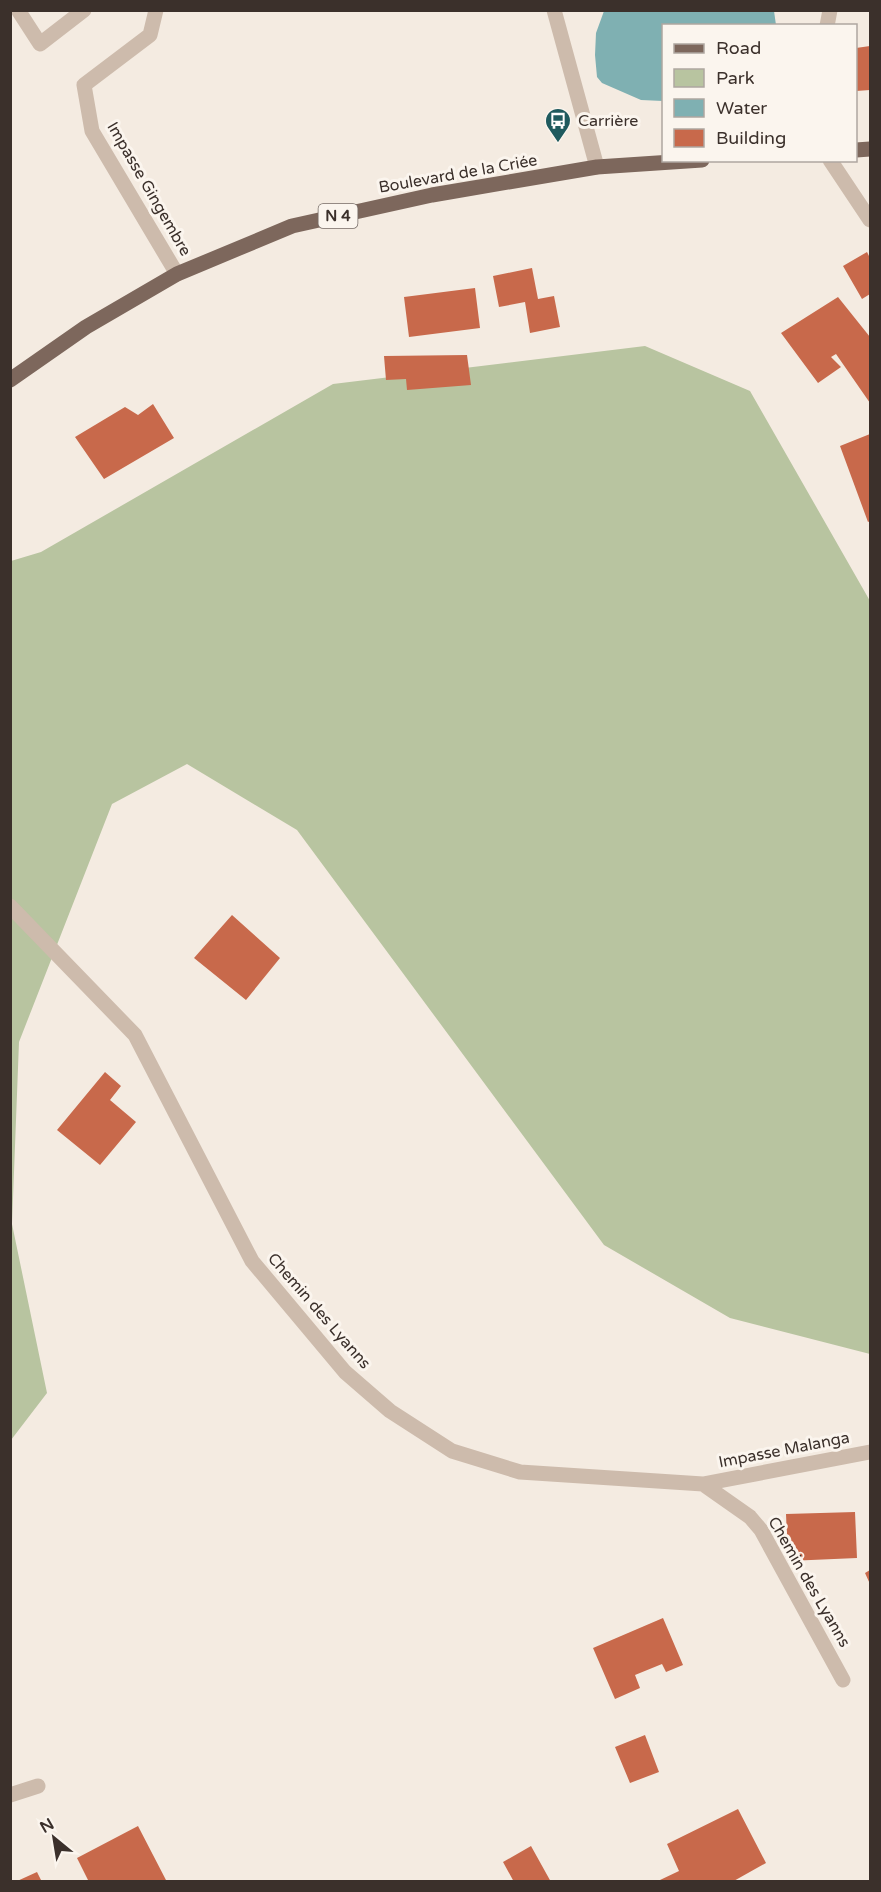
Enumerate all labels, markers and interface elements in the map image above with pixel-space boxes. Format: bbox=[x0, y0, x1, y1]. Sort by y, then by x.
legend bbox=[662, 24, 857, 162]
text: Road bbox=[716, 37, 761, 59]
text: Park bbox=[716, 67, 755, 89]
text: Water bbox=[716, 97, 767, 119]
bus stop icon: Carrière bbox=[543, 106, 573, 144]
place label: Carrière bbox=[578, 111, 638, 131]
street label: Impasse Gingembre bbox=[102, 118, 196, 260]
text: Building bbox=[716, 127, 786, 149]
street label: Boulevard de la Criée bbox=[377, 150, 539, 198]
road number: N 4 bbox=[318, 204, 358, 228]
street label: Chemin des Lyanns bbox=[263, 1249, 375, 1373]
street label: Impasse Malanga bbox=[717, 1427, 851, 1473]
street label: Chemin des Lyanns bbox=[763, 1513, 855, 1651]
north arrow bbox=[24, 1808, 84, 1868]
text: N bbox=[36, 1814, 58, 1838]

